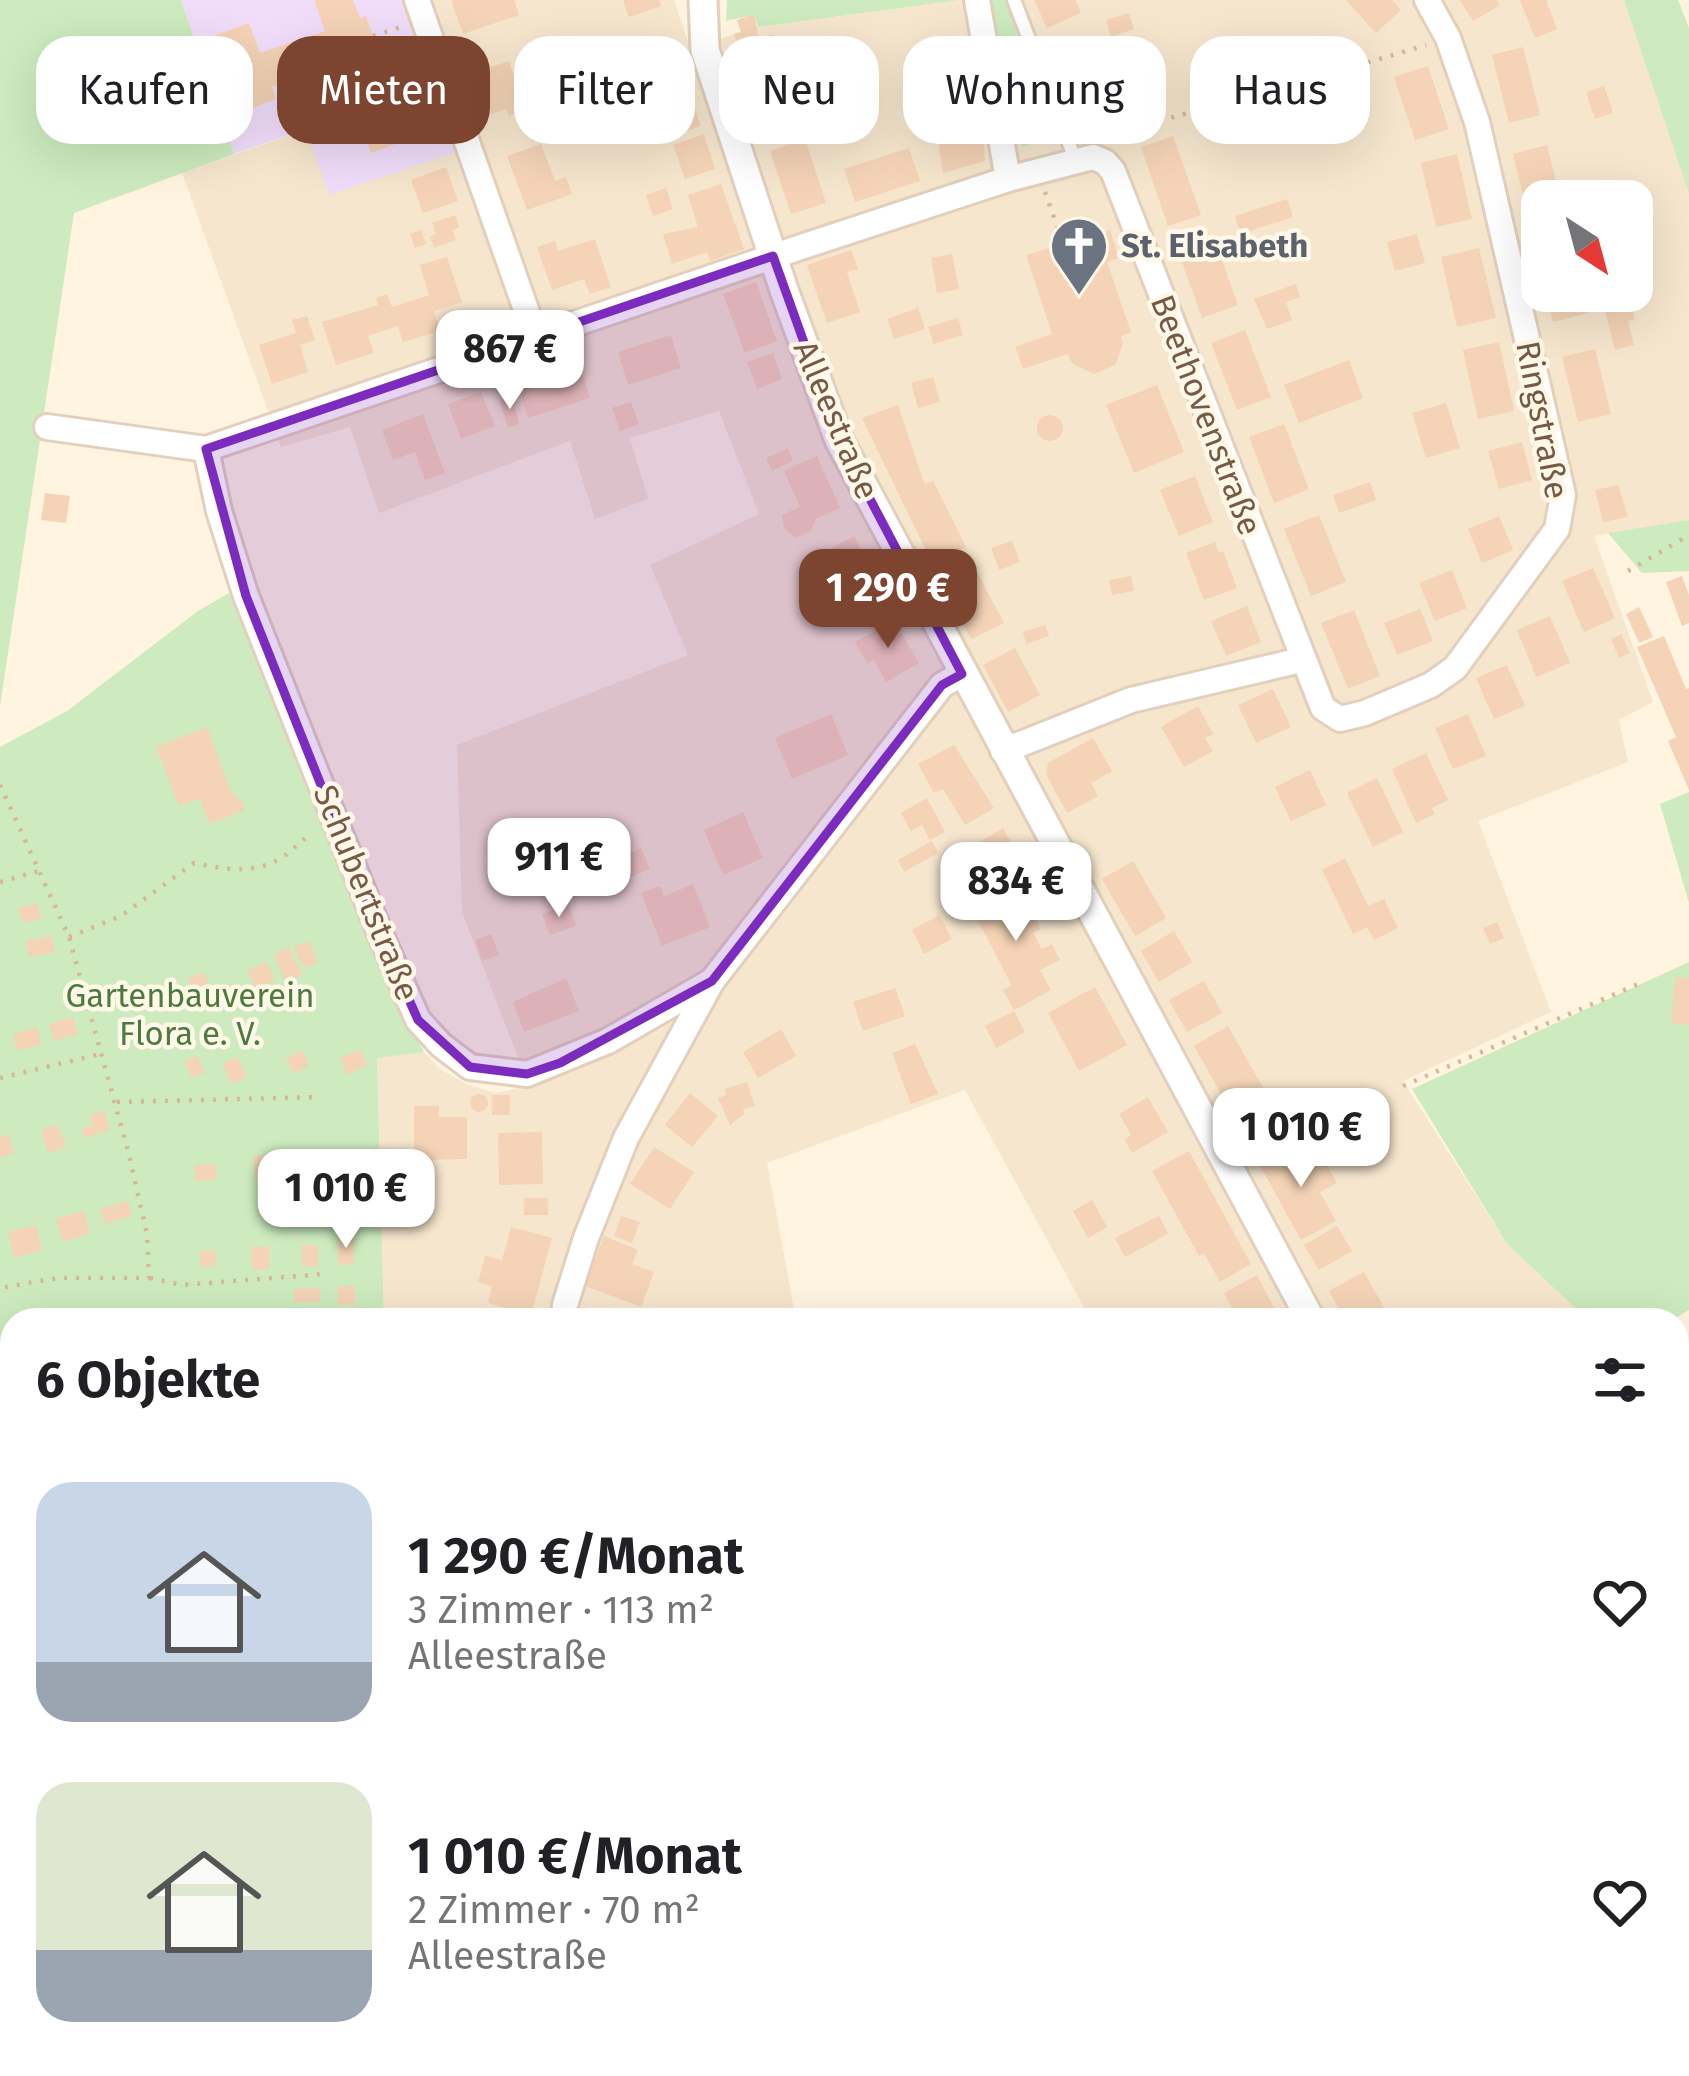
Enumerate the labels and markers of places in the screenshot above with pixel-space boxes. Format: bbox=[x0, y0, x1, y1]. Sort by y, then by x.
church icon: St. Elisabeth bbox=[1048, 215, 1110, 297]
place label: St. Elisabeth bbox=[1121, 226, 1308, 266]
pin: 867 € bbox=[426, 310, 594, 412]
pin: 1 290 € bbox=[777, 549, 999, 651]
pin: 911 € bbox=[475, 818, 643, 920]
pin: 834 € bbox=[932, 842, 1100, 944]
pin: 1 010 € bbox=[1190, 1088, 1412, 1190]
pin: 1 010 € bbox=[235, 1149, 457, 1251]

